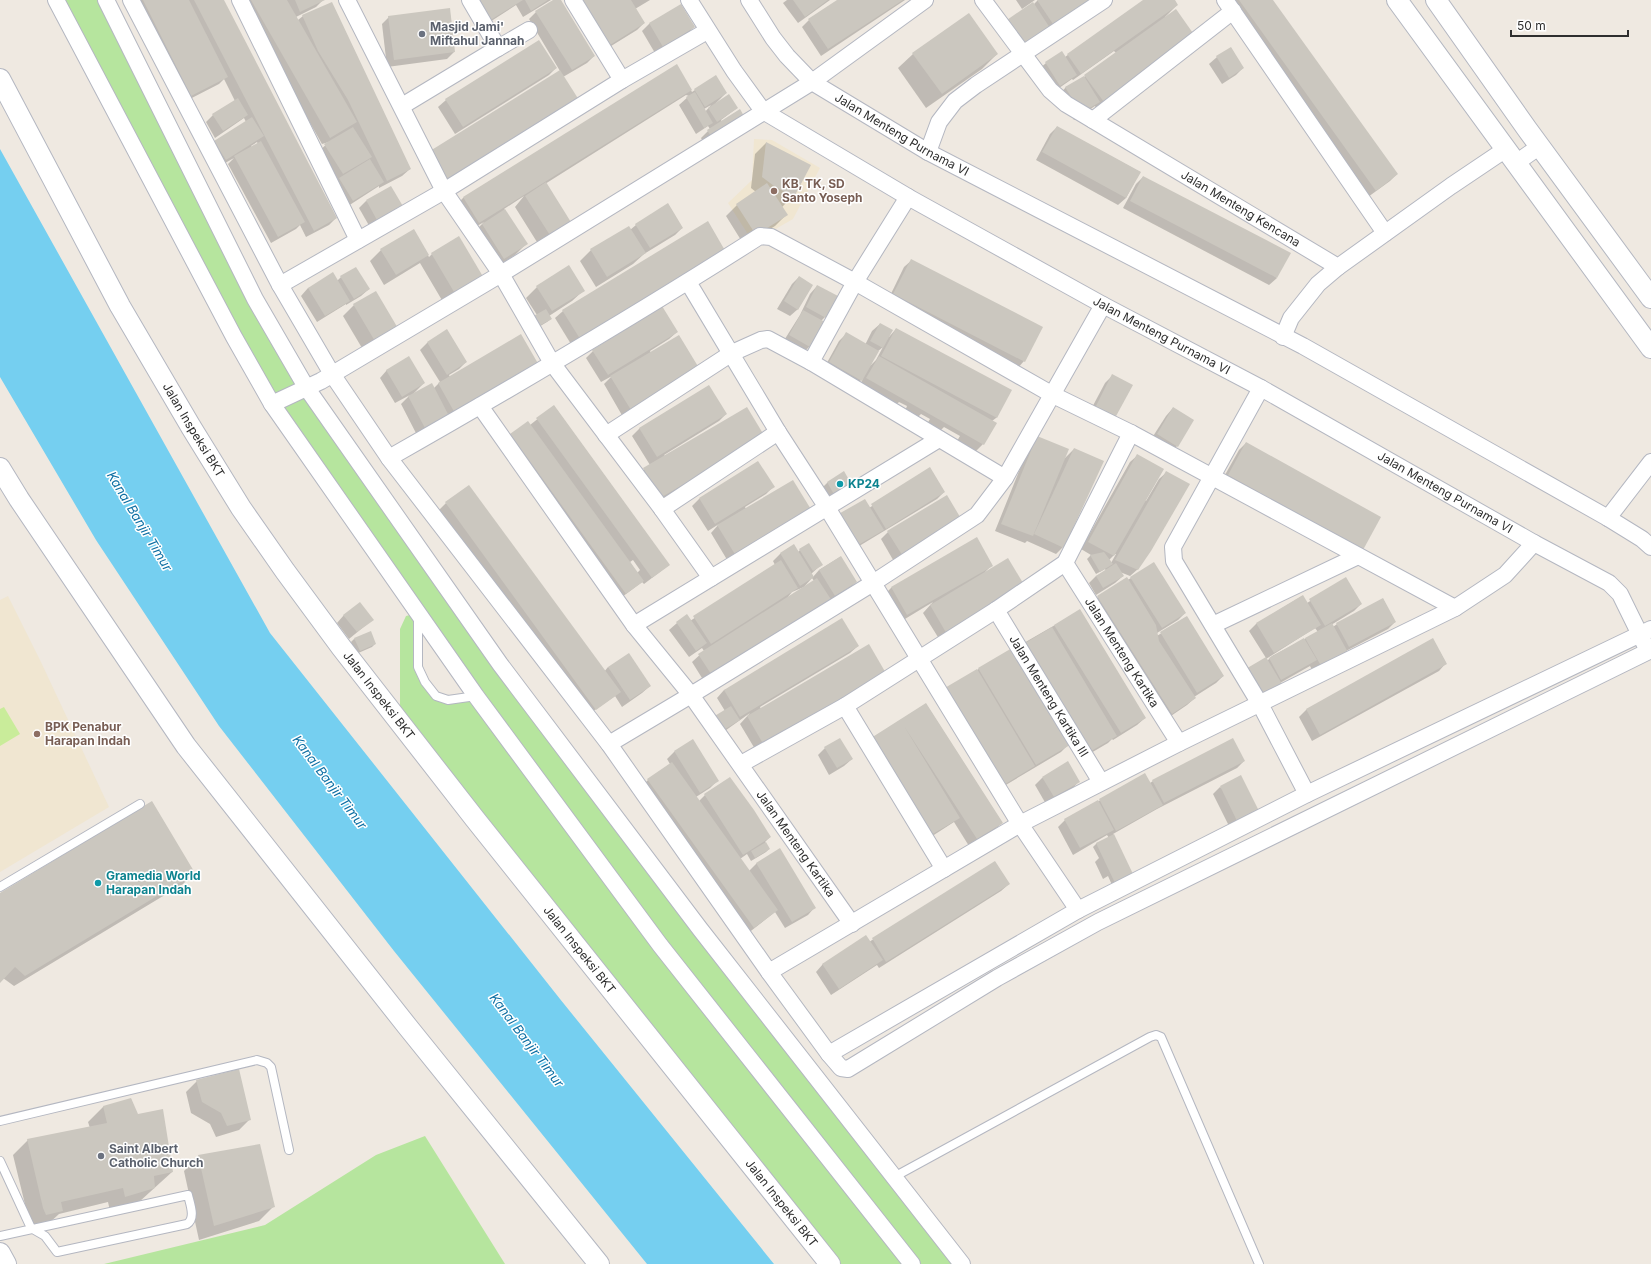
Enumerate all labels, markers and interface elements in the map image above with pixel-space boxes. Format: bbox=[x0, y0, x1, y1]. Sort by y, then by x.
scale bar bbox=[1511, 12, 1628, 38]
text: 50 m bbox=[1517, 18, 1546, 33]
place label: Masjid Jami' Miftahul Jannah bbox=[430, 19, 525, 48]
marker: Masjid Jami' Miftahul Jannah bbox=[417, 29, 427, 39]
street label: Jalan Menteng Purnama VI bbox=[832, 90, 972, 179]
street label: Jalan Menteng Kencana bbox=[1178, 167, 1303, 250]
place label: KB, TK, SD Santo Yoseph bbox=[782, 176, 863, 205]
marker: KB, TK, SD Santo Yoseph bbox=[769, 186, 779, 196]
street label: Jalan Menteng Purnama VI bbox=[1091, 293, 1233, 377]
street label: Jalan Inspeksi BKT bbox=[160, 380, 228, 480]
street label: Jalan Menteng Purnama VI bbox=[1375, 448, 1515, 536]
water label: Kanal Banjir Timur bbox=[104, 468, 177, 575]
place label: KP24 bbox=[848, 476, 880, 491]
marker: KP24 bbox=[835, 479, 845, 489]
street label: Jalan Menteng Kartika bbox=[1082, 595, 1162, 710]
street label: Jalan Menteng Kartika III bbox=[1006, 632, 1092, 760]
street label: Jalan Inspeksi BKT bbox=[340, 648, 418, 742]
place label: BPK Penabur Harapan Indah bbox=[45, 719, 130, 748]
marker: BPK Penabur Harapan Indah bbox=[32, 729, 42, 739]
water label: Kanal Banjir Timur bbox=[290, 732, 371, 833]
street label: Jalan Menteng Kartika bbox=[753, 787, 839, 900]
place label: Gramedia World Harapan Indah bbox=[106, 868, 201, 897]
marker: Gramedia World Harapan Indah bbox=[93, 878, 103, 888]
street label: Jalan Inspeksi BKT bbox=[540, 903, 619, 997]
water label: Kanal Banjir Timur bbox=[487, 990, 568, 1091]
place label: Saint Albert Catholic Church bbox=[109, 1141, 203, 1170]
marker: Saint Albert Catholic Church bbox=[96, 1151, 106, 1161]
street label: Jalan Inspeksi BKT bbox=[742, 1156, 821, 1250]

